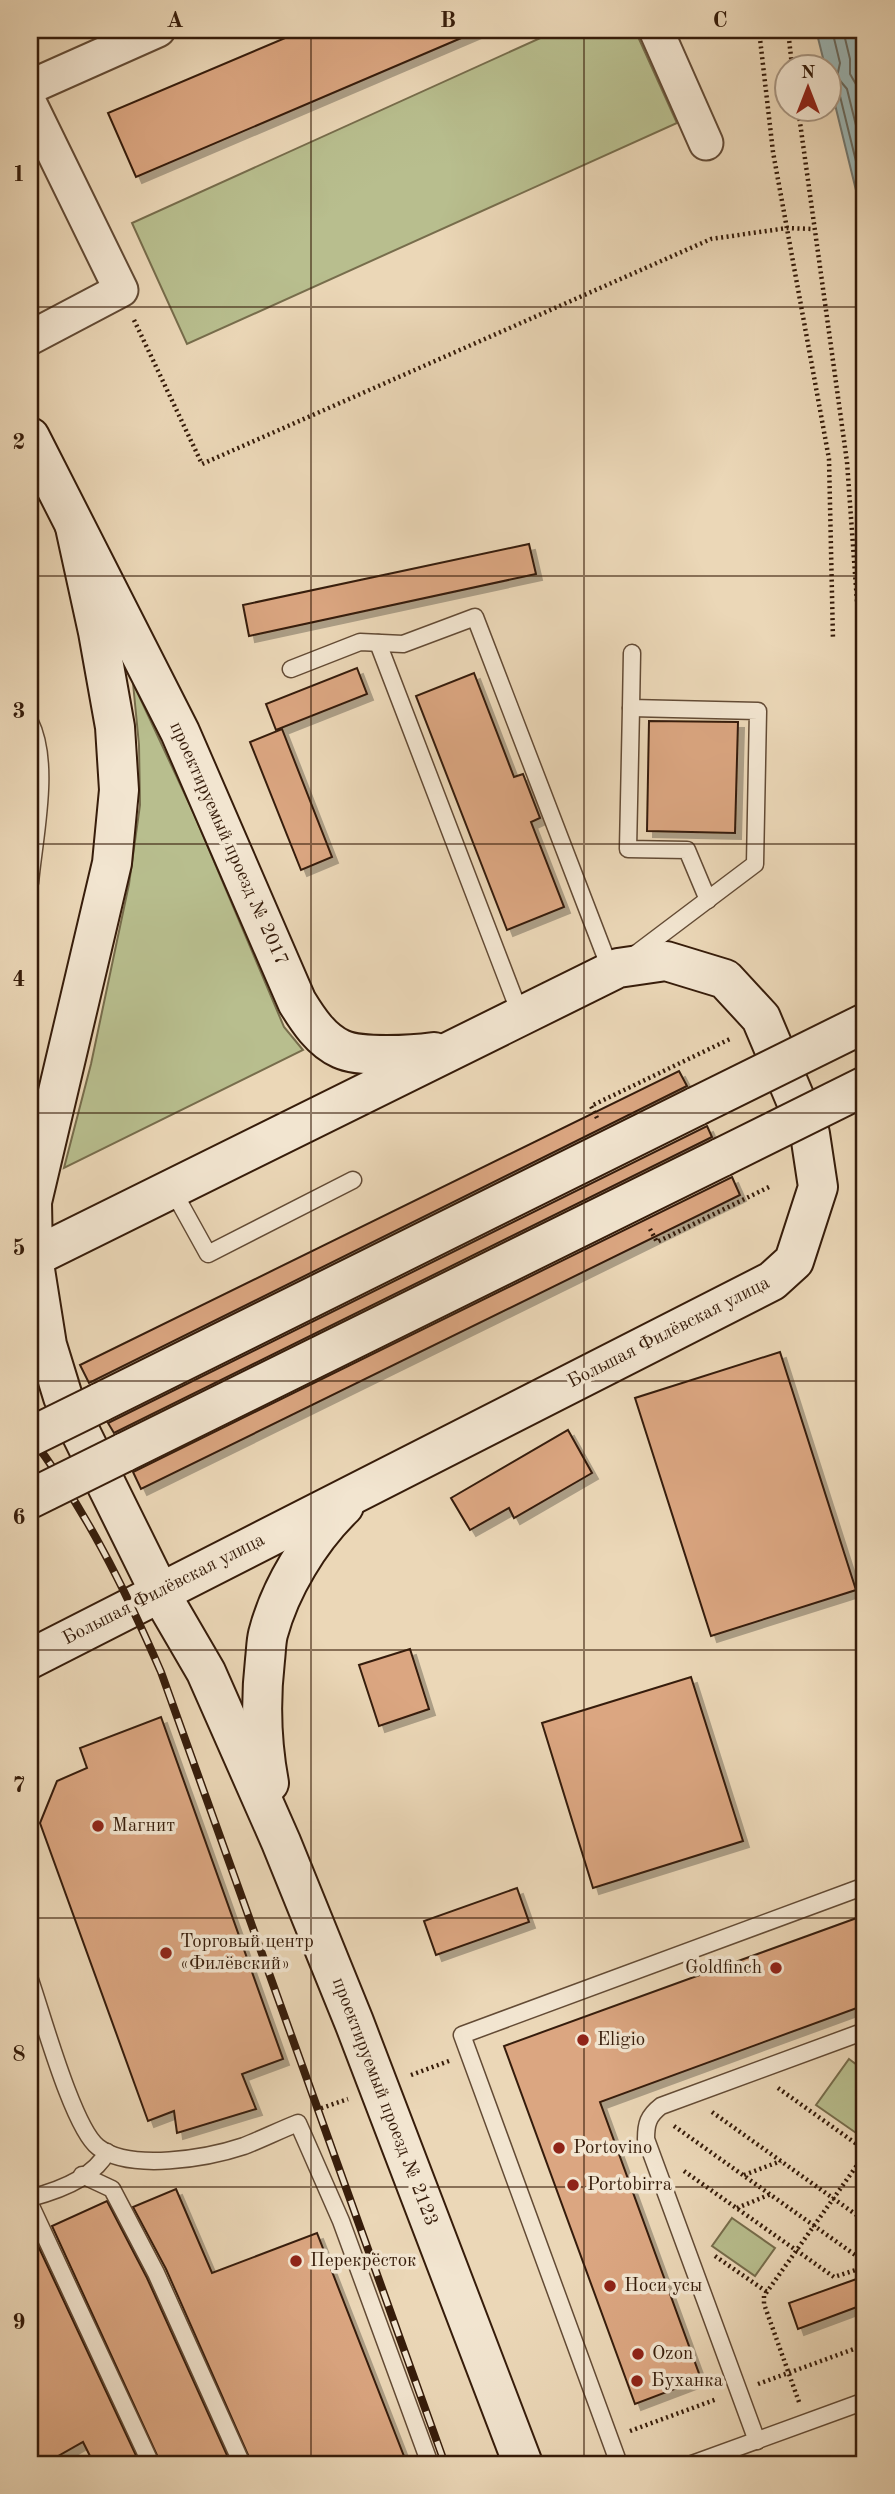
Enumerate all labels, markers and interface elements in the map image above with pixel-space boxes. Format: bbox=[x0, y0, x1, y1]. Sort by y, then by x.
text: A bbox=[166, 9, 184, 32]
text: B bbox=[440, 9, 456, 32]
text: C bbox=[712, 9, 728, 32]
north arrow bbox=[772, 52, 842, 122]
text: N bbox=[801, 64, 816, 83]
text: 1 bbox=[12, 163, 26, 186]
text: 2 bbox=[12, 431, 26, 454]
text: 3 bbox=[12, 700, 26, 723]
street label: проектируемый проезд № 2017 bbox=[166, 719, 290, 969]
text: 4 bbox=[12, 968, 26, 991]
text: 5 bbox=[12, 1237, 26, 1260]
street label: Большая Филёвская улица bbox=[565, 1273, 774, 1392]
text: 6 bbox=[12, 1506, 26, 1529]
street label: Большая Филёвская улица bbox=[60, 1530, 269, 1649]
text: 7 bbox=[12, 1774, 26, 1797]
place label: Магнит bbox=[112, 1817, 175, 1836]
marker: Магнит bbox=[90, 1818, 106, 1834]
place label: Торговый центр «Филёвский» bbox=[180, 1933, 314, 1974]
marker: Торговый центр «Филёвский» bbox=[158, 1945, 174, 1961]
place label: Goldfinch bbox=[685, 1959, 762, 1978]
marker: Goldfinch bbox=[768, 1960, 784, 1976]
street label: проектируемый проезд № 2123 bbox=[328, 1975, 440, 2229]
place label: Eligio bbox=[597, 2031, 645, 2050]
marker: Eligio bbox=[575, 2032, 591, 2048]
text: 8 bbox=[12, 2043, 26, 2066]
place label: Portovino bbox=[573, 2139, 652, 2158]
marker: Portovino bbox=[551, 2140, 567, 2156]
place label: Portobirra bbox=[587, 2176, 673, 2195]
marker: Portobirra bbox=[565, 2177, 581, 2193]
place label: Перекрёсток bbox=[310, 2252, 417, 2271]
marker: Перекрёсток bbox=[288, 2253, 304, 2269]
place label: Носи усы bbox=[624, 2277, 702, 2296]
marker: Носи усы bbox=[602, 2278, 618, 2294]
text: 9 bbox=[12, 2311, 26, 2334]
place label: Ozon bbox=[652, 2345, 693, 2364]
marker: Ozon bbox=[630, 2346, 646, 2362]
place label: Буханка bbox=[651, 2372, 724, 2391]
marker: Буханка bbox=[629, 2373, 645, 2389]

